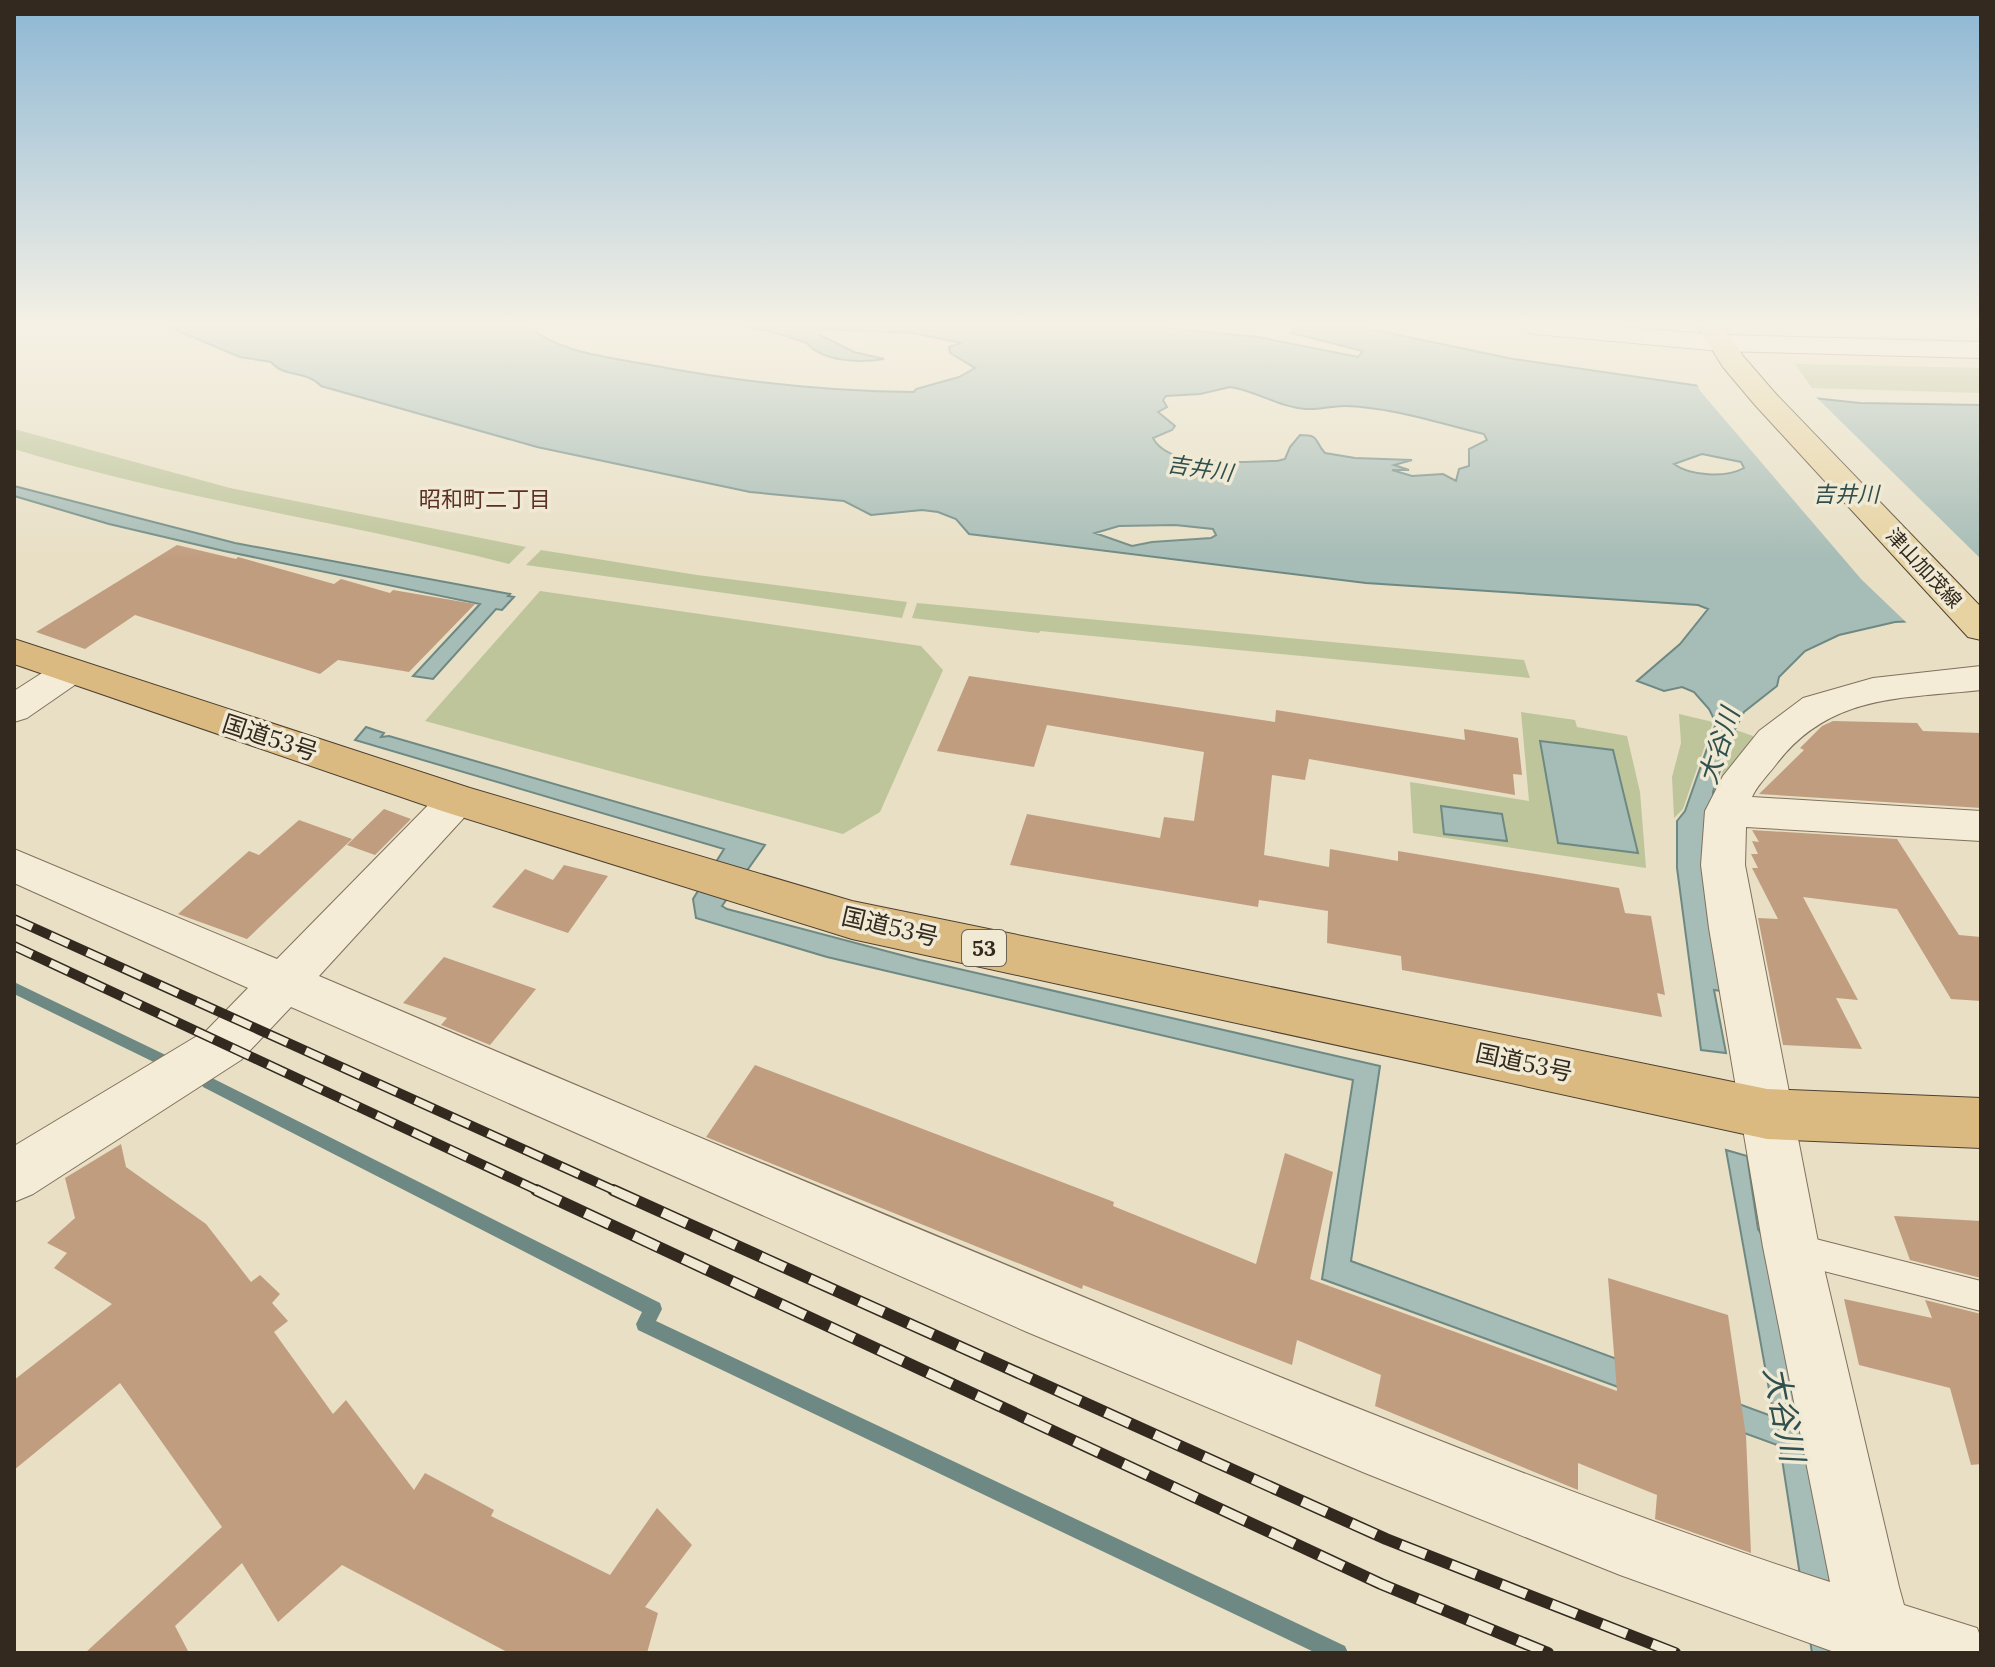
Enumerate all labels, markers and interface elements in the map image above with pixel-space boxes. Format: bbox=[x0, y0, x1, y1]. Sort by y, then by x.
water label: 吉井川 bbox=[1165, 450, 1237, 487]
water label: 吉井川 bbox=[1813, 480, 1881, 508]
district label: 昭和町二丁目 bbox=[419, 485, 551, 513]
street label: 津山加茂線 bbox=[1881, 523, 1968, 613]
water label: 大谷川 bbox=[1691, 701, 1747, 788]
street label: 国道53号 bbox=[219, 708, 322, 767]
street label: 国道53号 bbox=[839, 900, 942, 953]
road number: 53 bbox=[962, 930, 1006, 966]
street label: 国道53号 bbox=[1473, 1037, 1575, 1088]
water label: 大谷川 bbox=[1755, 1363, 1814, 1468]

